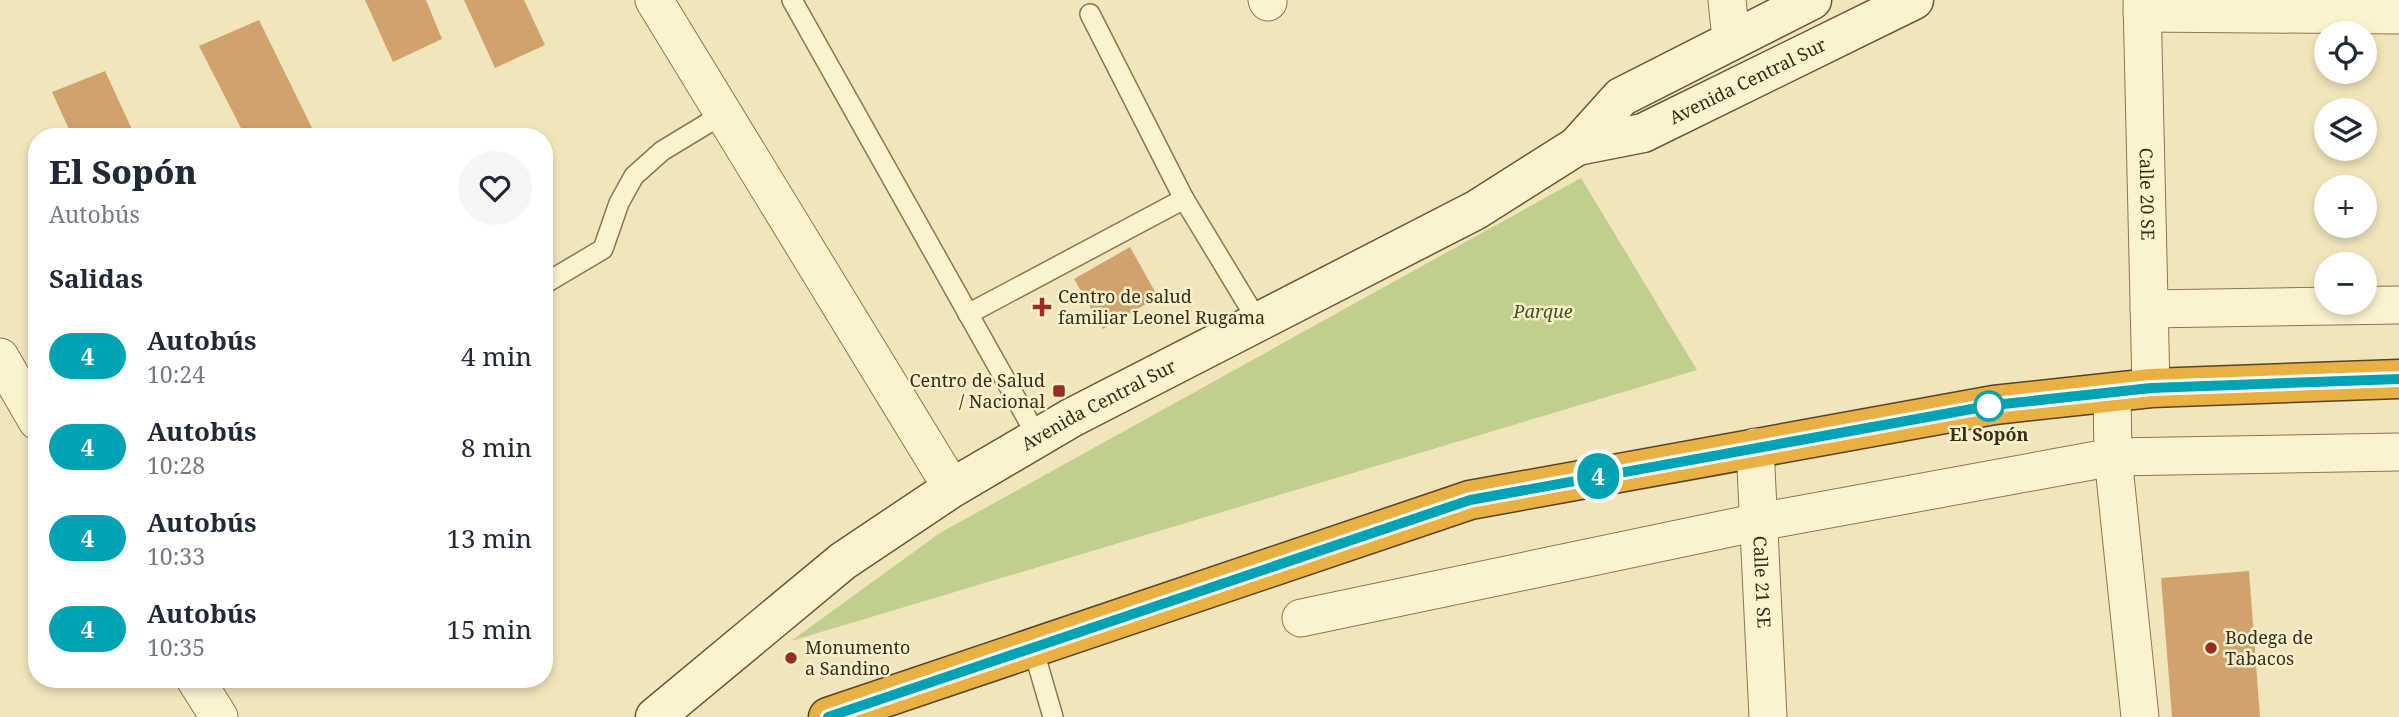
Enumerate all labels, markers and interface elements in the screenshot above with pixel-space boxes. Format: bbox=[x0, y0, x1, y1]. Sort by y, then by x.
map controls bbox=[2314, 21, 2377, 315]
button: locate bbox=[2314, 21, 2377, 84]
street label: Avenida Central Sur bbox=[1665, 32, 1830, 129]
button: layers bbox=[2314, 98, 2377, 161]
street label: Calle 20 SE bbox=[2134, 147, 2161, 240]
text: El Sopón bbox=[49, 149, 197, 194]
button: heart bbox=[458, 151, 532, 225]
button: + bbox=[2314, 175, 2377, 238]
text: Autobús bbox=[49, 198, 140, 230]
button: − bbox=[2314, 252, 2377, 315]
text: Salidas bbox=[49, 260, 143, 296]
place label: Centro de salud familiar Leonel Rugama bbox=[1058, 284, 1265, 329]
marker: Centro de salud familiar Leonel Rugama bbox=[1032, 297, 1052, 317]
park label: Parque bbox=[1512, 299, 1573, 323]
text: Autobús bbox=[147, 322, 257, 358]
text: 4 min bbox=[461, 338, 532, 374]
text: 4 bbox=[81, 339, 94, 372]
street label: Avenida Central Sur bbox=[1017, 353, 1180, 456]
text: 10:24 bbox=[147, 358, 205, 390]
place label: Centro de Salud / Nacional bbox=[909, 368, 1045, 413]
marker: Centro de Salud / Nacional bbox=[1051, 383, 1067, 399]
marker: El Sopón bbox=[1974, 391, 2004, 421]
text: Autobús bbox=[147, 413, 257, 449]
place label: El Sopón bbox=[1950, 422, 2028, 446]
text: 8 min bbox=[461, 429, 532, 465]
text: 4 bbox=[81, 430, 94, 463]
text: 10:28 bbox=[147, 449, 205, 481]
line badge: 4 bbox=[1575, 453, 1621, 499]
text: 4 bbox=[1591, 459, 1605, 492]
text: Autobús bbox=[147, 504, 257, 540]
text: 13 min bbox=[447, 520, 532, 556]
text: 4 bbox=[81, 521, 94, 554]
street label: Calle 21 SE bbox=[1748, 535, 1777, 629]
text: 10:33 bbox=[147, 540, 205, 572]
text: Autobús bbox=[147, 595, 257, 631]
text: 15 min bbox=[447, 611, 532, 647]
text: 4 bbox=[81, 612, 94, 645]
place label: Bodega de Tabacos bbox=[2225, 625, 2313, 670]
text: 10:35 bbox=[147, 631, 205, 663]
place label: Monumento a Sandino bbox=[805, 635, 910, 680]
marker: Bodega de Tabacos bbox=[2203, 640, 2219, 656]
marker: Monumento a Sandino bbox=[783, 650, 799, 666]

